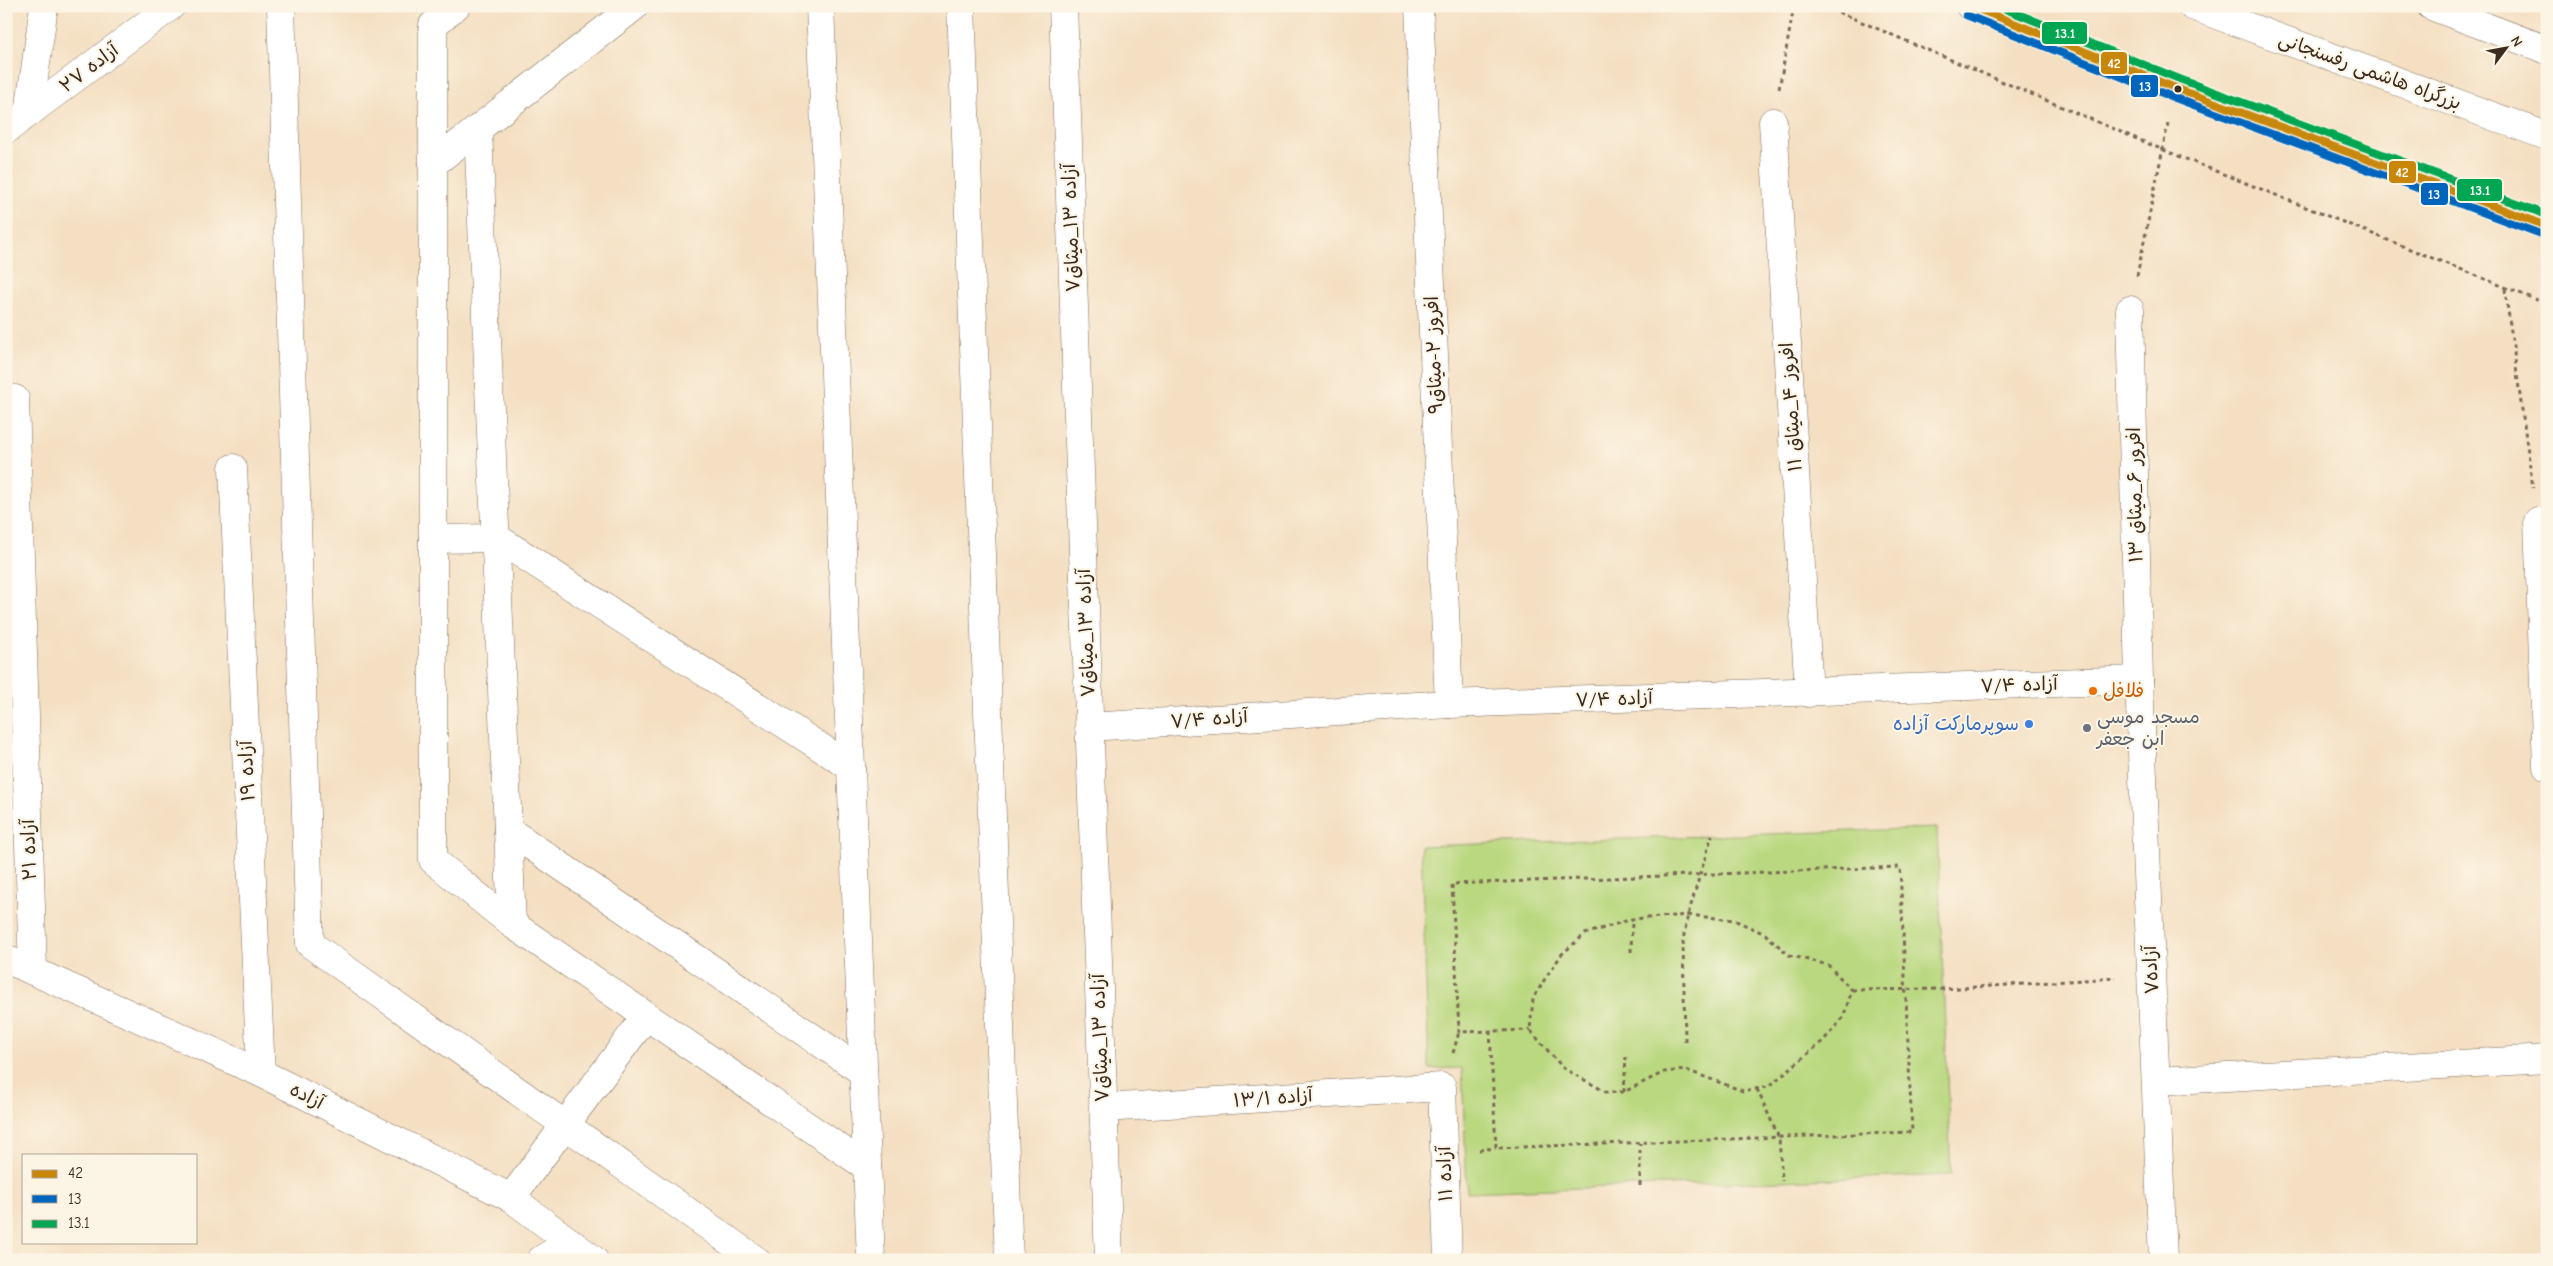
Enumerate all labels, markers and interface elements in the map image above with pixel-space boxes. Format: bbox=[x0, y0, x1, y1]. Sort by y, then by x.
line badge: 13.1 bbox=[2041, 21, 2088, 45]
north arrow bbox=[2480, 22, 2530, 72]
text: 13.1 bbox=[2055, 25, 2075, 42]
street label: بزرگراه هاشمی رفسنجانی bbox=[2275, 28, 2464, 115]
text: N bbox=[2507, 33, 2526, 50]
street label: آزاده ۲۷ bbox=[55, 38, 124, 97]
line badge: 42 bbox=[2100, 51, 2128, 75]
text: 42 bbox=[2107, 55, 2121, 72]
line badge: 13 bbox=[2130, 74, 2159, 98]
text: 13 bbox=[2139, 78, 2151, 95]
unlabelled marker bbox=[2173, 84, 2183, 94]
line badge: 42 bbox=[2388, 160, 2417, 184]
street label: آزاده ۱۳_میثاق۷ bbox=[1058, 162, 1084, 293]
text: 42 bbox=[2395, 164, 2409, 181]
line badge: 13.1 bbox=[2456, 178, 2503, 202]
line badge: 13 bbox=[2420, 182, 2449, 206]
text: 13.1 bbox=[2470, 182, 2490, 199]
text: 13 bbox=[2428, 186, 2440, 203]
street label: افروز ۲-میثاق۹ bbox=[1421, 296, 1447, 414]
street label: افروز ۴_میثاق ۱۱ bbox=[1776, 342, 1806, 472]
street label: افرور ۶_میثاق ۱۳ bbox=[2123, 427, 2147, 563]
street label: آزاده ۱۳_میثاق۷ bbox=[1073, 567, 1099, 698]
street label: آزاده ۷/۴ bbox=[1980, 673, 2060, 697]
place label: فلافل bbox=[2103, 680, 2144, 702]
marker: فلافل bbox=[2087, 685, 2099, 697]
street label: آزاده ۷/۴ bbox=[1575, 687, 1655, 711]
street label: آزاده ۷/۴ bbox=[1169, 705, 1250, 733]
place label: مسجد موسی ابن جعفر bbox=[2095, 706, 2200, 750]
place label: سوپرمارکت آزاده bbox=[1893, 713, 2019, 736]
marker: سوپرمارکت آزاده bbox=[2023, 718, 2035, 730]
marker: مسجد موسی ابن جعفر bbox=[2081, 722, 2093, 734]
street label: آزاده ۱۹ bbox=[234, 739, 260, 802]
street label: آزاده ۲۱ bbox=[17, 818, 41, 881]
street label: آزاده۷ bbox=[2139, 944, 2163, 995]
street label: آزاده ۱۳_میثاق۷ bbox=[1087, 972, 1113, 1103]
street label: آزاده bbox=[286, 1078, 329, 1114]
street label: آزاده ۱۳/۱ bbox=[1233, 1084, 1315, 1112]
street label: آزاده ۱۱ bbox=[1433, 1145, 1457, 1202]
legend bbox=[22, 1154, 198, 1244]
text: 42 bbox=[68, 1164, 83, 1182]
text: 13 bbox=[68, 1190, 82, 1208]
text: 13.1 bbox=[68, 1214, 90, 1232]

